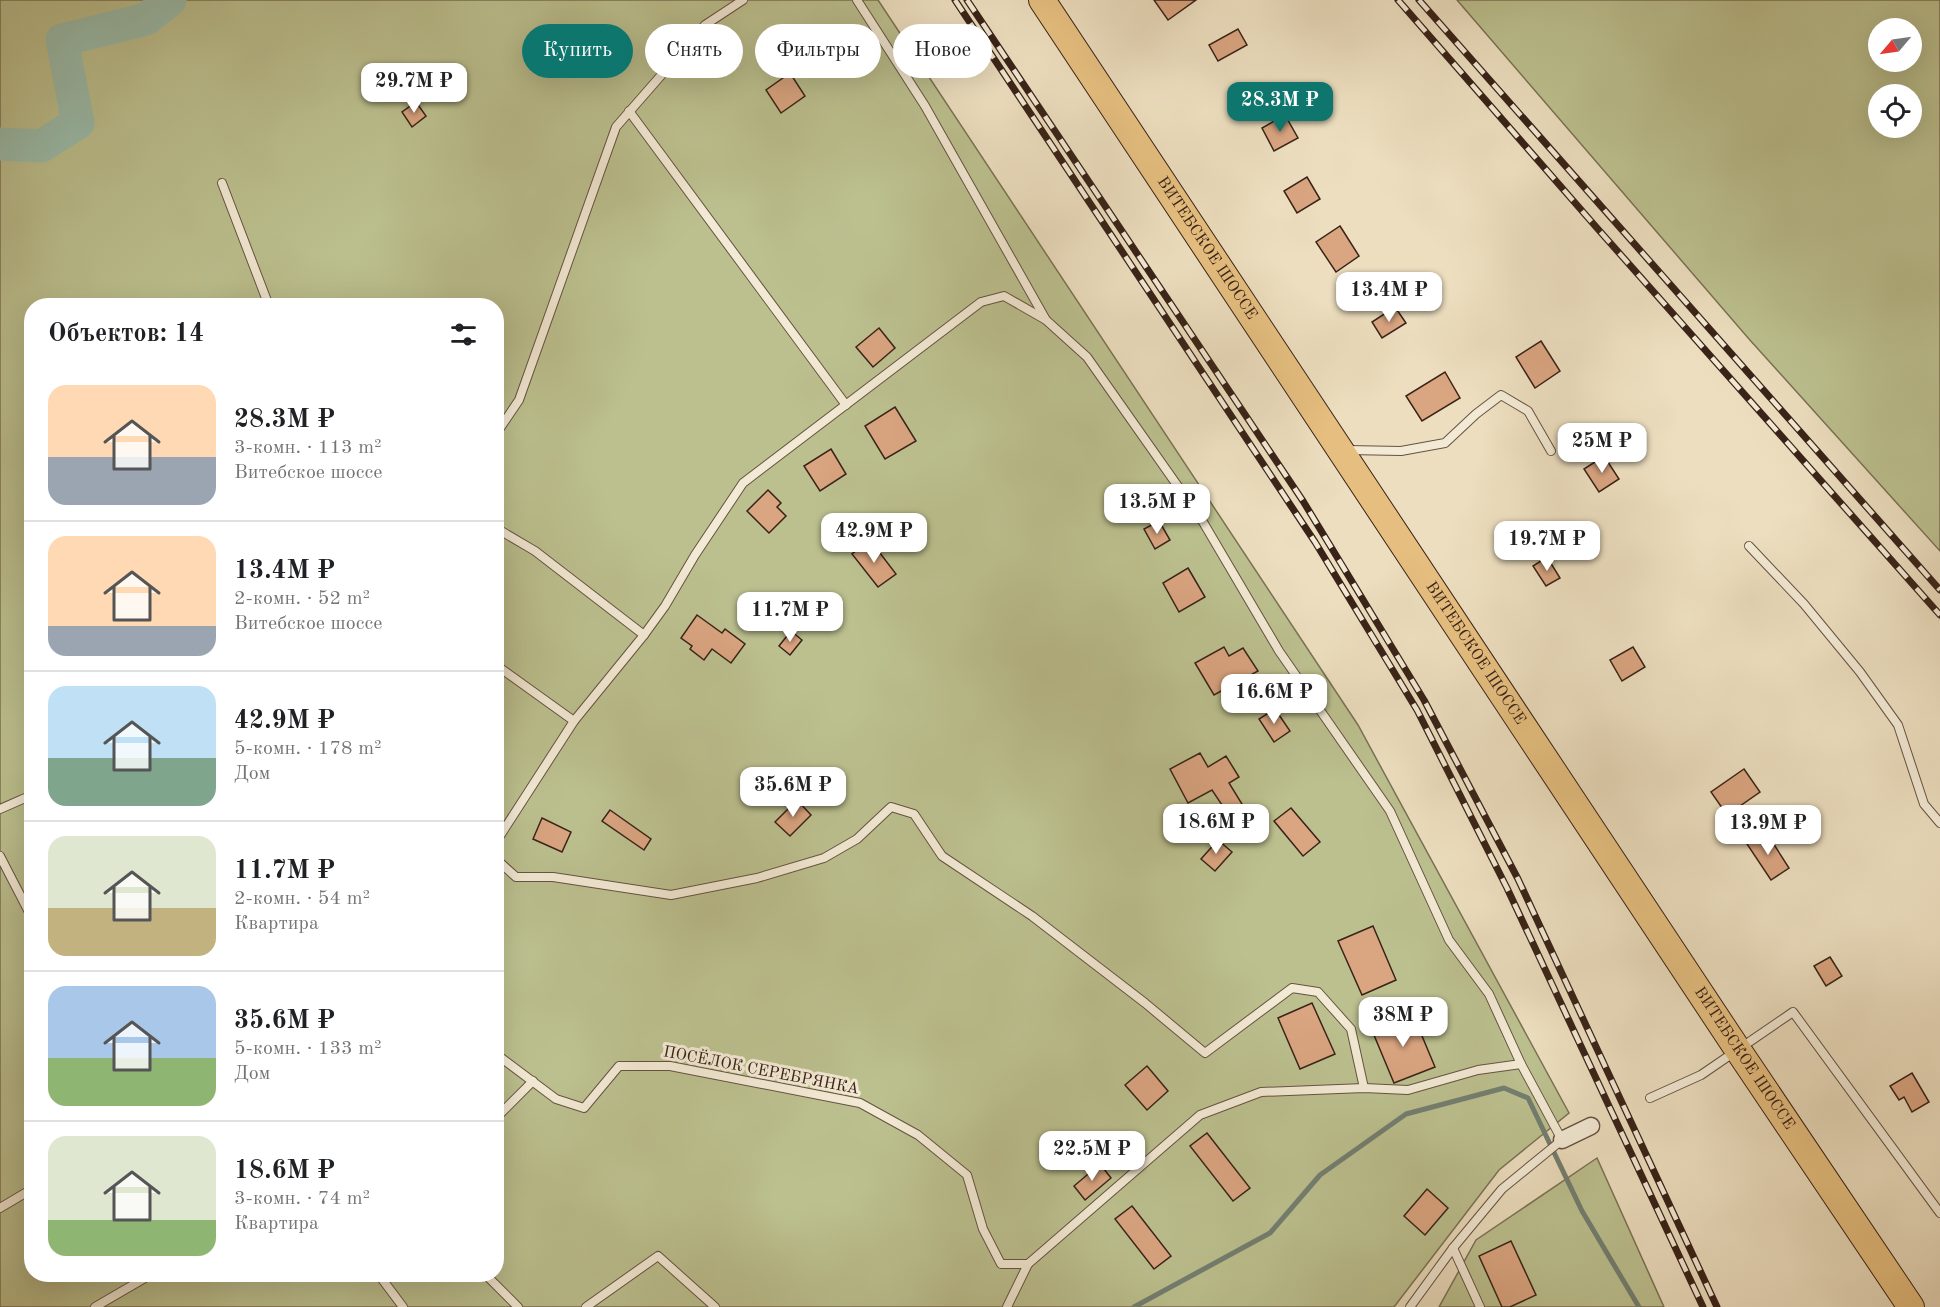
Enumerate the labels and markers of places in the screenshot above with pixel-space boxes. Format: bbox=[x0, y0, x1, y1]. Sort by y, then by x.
pin: 29.7M ₽ bbox=[359, 63, 469, 114]
pin: 28.3M ₽ bbox=[1225, 82, 1335, 133]
pin: 13.4M ₽ bbox=[1334, 272, 1444, 323]
pin: 25M ₽ bbox=[1560, 423, 1644, 474]
pin: 13.5M ₽ bbox=[1102, 484, 1212, 535]
pin: 42.9M ₽ bbox=[819, 513, 929, 564]
pin: 19.7M ₽ bbox=[1492, 521, 1602, 572]
pin: 11.7M ₽ bbox=[735, 592, 845, 643]
pin: 16.6M ₽ bbox=[1219, 674, 1329, 725]
pin: 35.6M ₽ bbox=[738, 767, 848, 818]
pin: 18.6M ₽ bbox=[1161, 804, 1271, 855]
pin: 13.9M ₽ bbox=[1713, 805, 1823, 856]
pin: 38M ₽ bbox=[1361, 997, 1445, 1048]
pin: 22.5M ₽ bbox=[1037, 1131, 1147, 1182]

